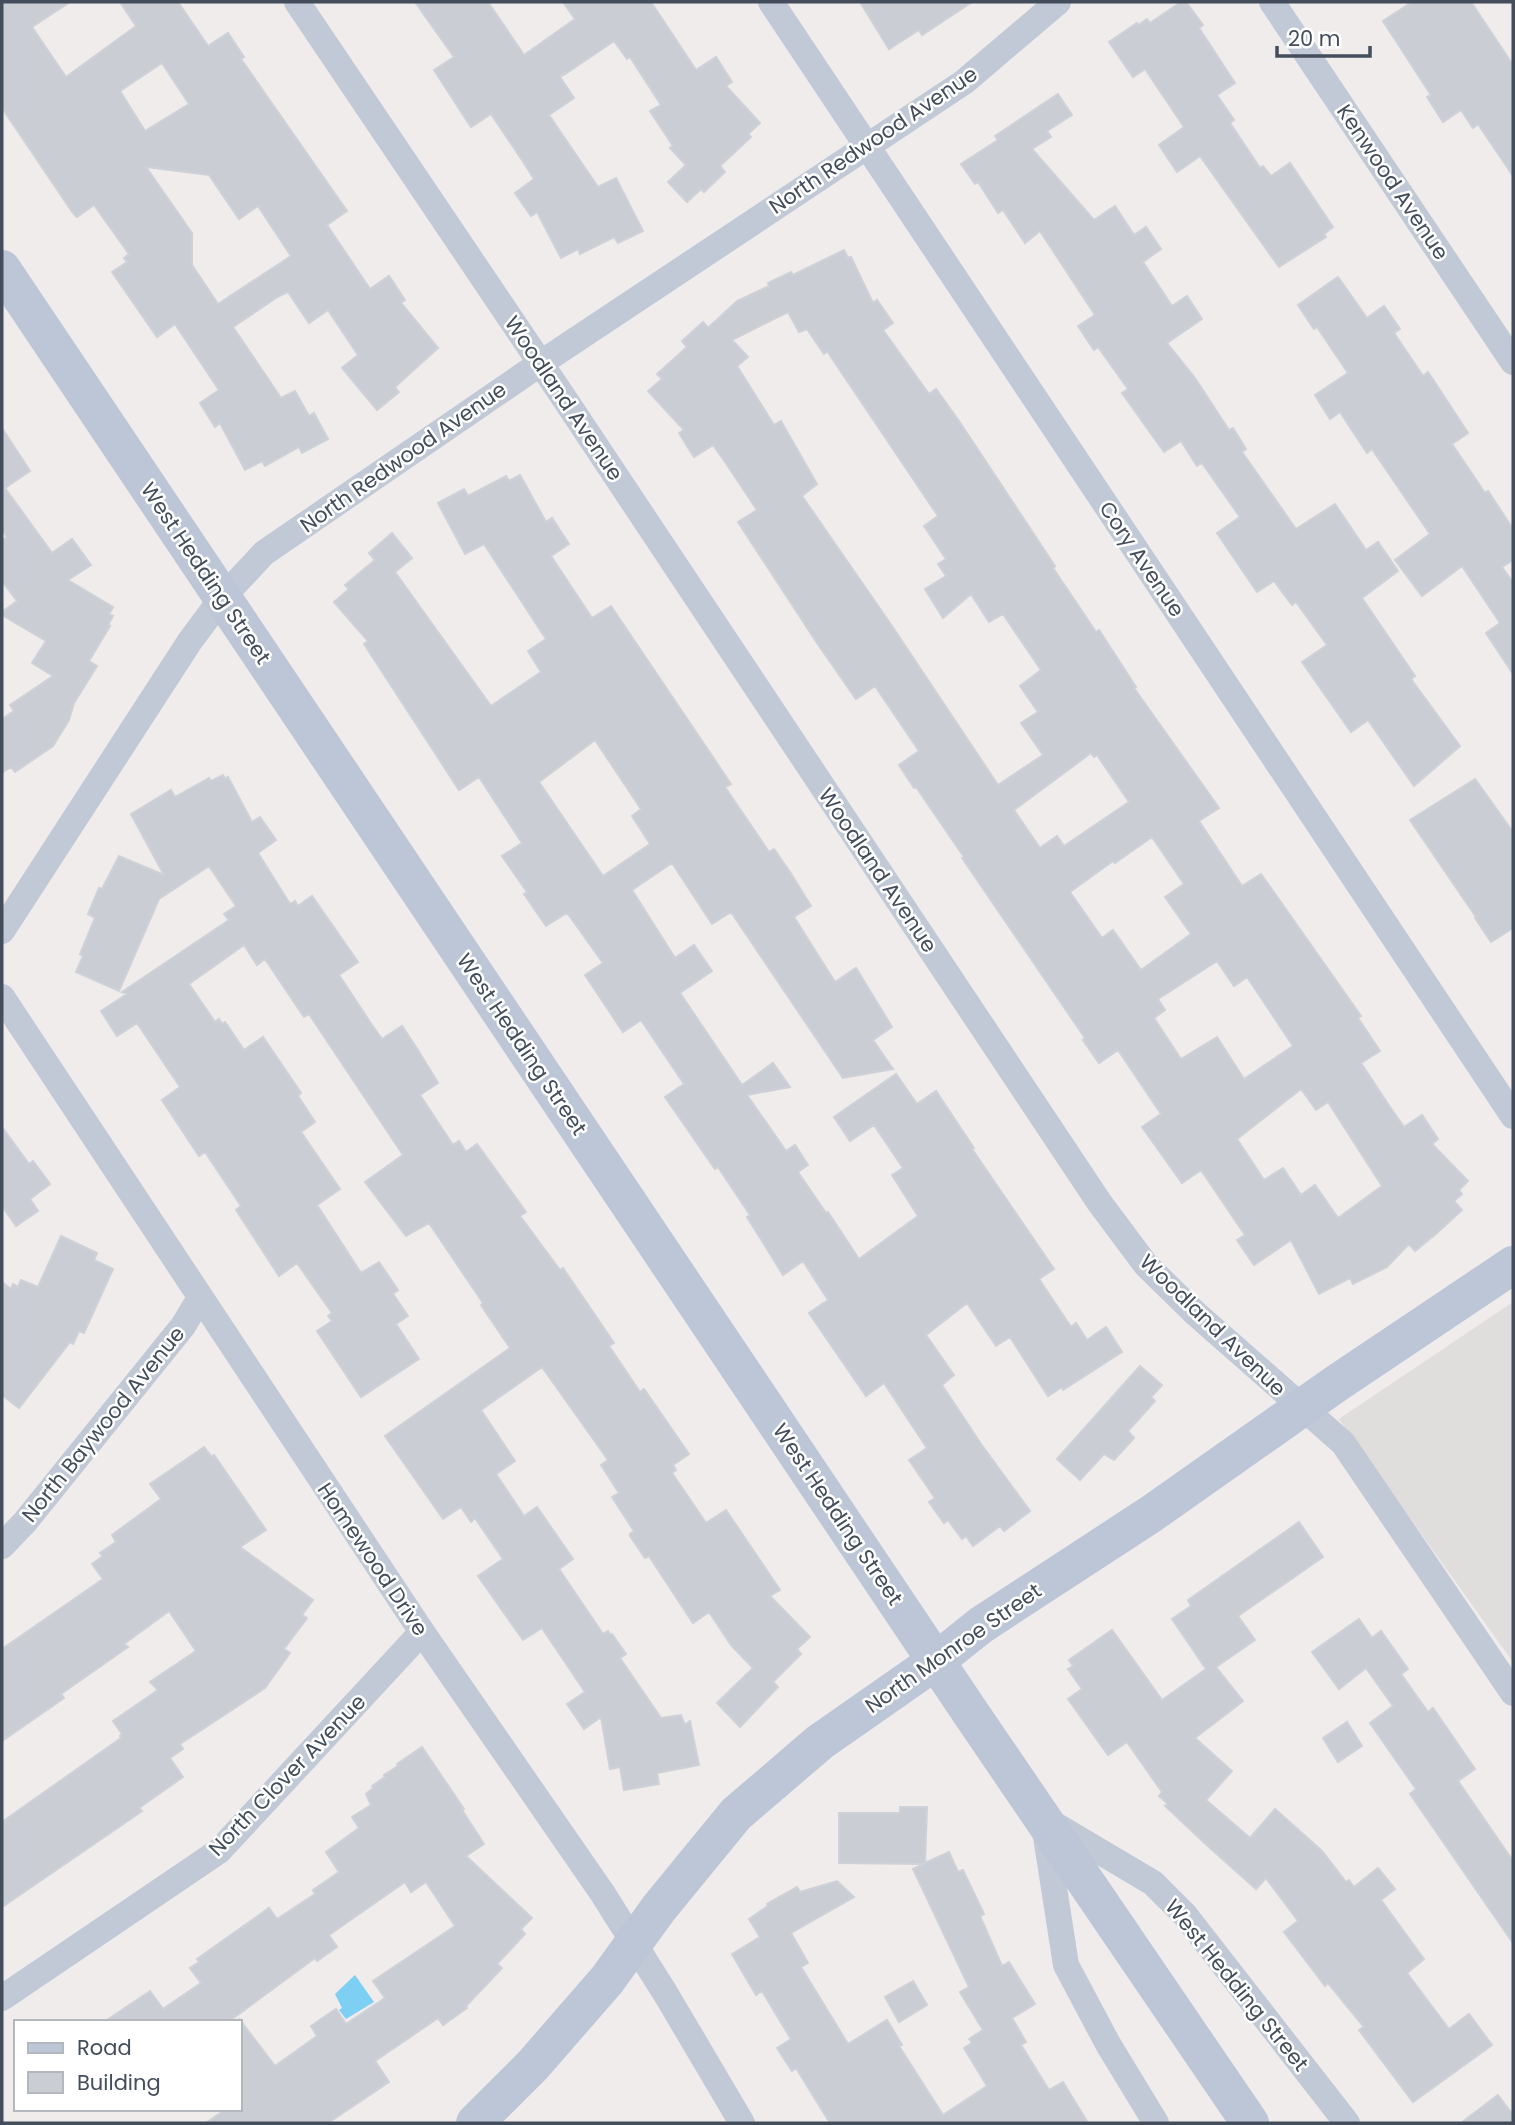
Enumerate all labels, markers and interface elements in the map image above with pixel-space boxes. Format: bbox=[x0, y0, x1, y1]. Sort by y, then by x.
scale bar bbox=[1277, 14, 1370, 58]
text: 20 m bbox=[1288, 24, 1341, 53]
street label: North Redwood Avenue bbox=[763, 59, 983, 221]
street label: Kenwood Avenue bbox=[1330, 99, 1456, 265]
street label: Woodland Avenue bbox=[498, 310, 630, 486]
street label: North Redwood Avenue bbox=[294, 375, 512, 539]
street label: West Hedding Street bbox=[134, 476, 278, 670]
street label: Cory Avenue bbox=[1093, 495, 1191, 623]
street label: Woodland Avenue bbox=[812, 782, 944, 958]
street label: West Hedding Street bbox=[450, 947, 594, 1141]
street label: Woodland Avenue bbox=[1133, 1248, 1293, 1402]
street label: North Baywood Avenue bbox=[15, 1320, 191, 1528]
street label: West Hedding Street bbox=[766, 1417, 910, 1611]
street label: Homewood Drive bbox=[311, 1477, 435, 1641]
street label: North Monroe Street bbox=[859, 1576, 1047, 1720]
street label: North Clover Avenue bbox=[202, 1688, 372, 1862]
street label: West Hedding Street bbox=[1159, 1893, 1315, 2077]
legend bbox=[14, 2020, 242, 2111]
text: Road bbox=[77, 2033, 132, 2062]
text: Building bbox=[77, 2068, 161, 2097]

